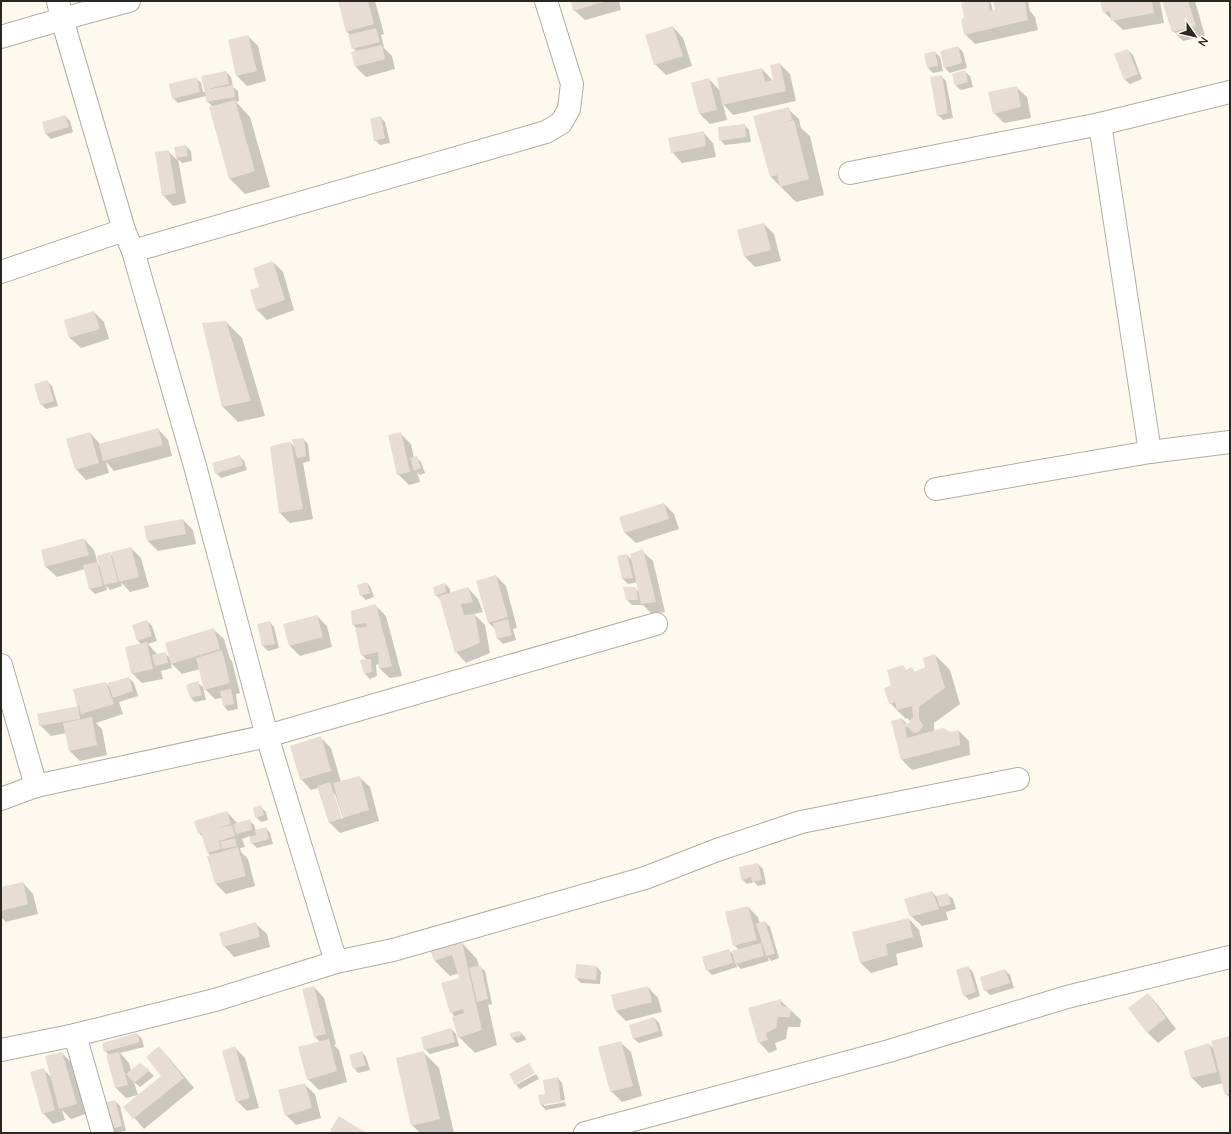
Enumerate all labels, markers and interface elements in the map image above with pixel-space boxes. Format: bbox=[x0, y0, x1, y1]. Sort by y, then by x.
north arrow bbox=[1175, 16, 1215, 56]
text: N bbox=[1195, 34, 1211, 49]

